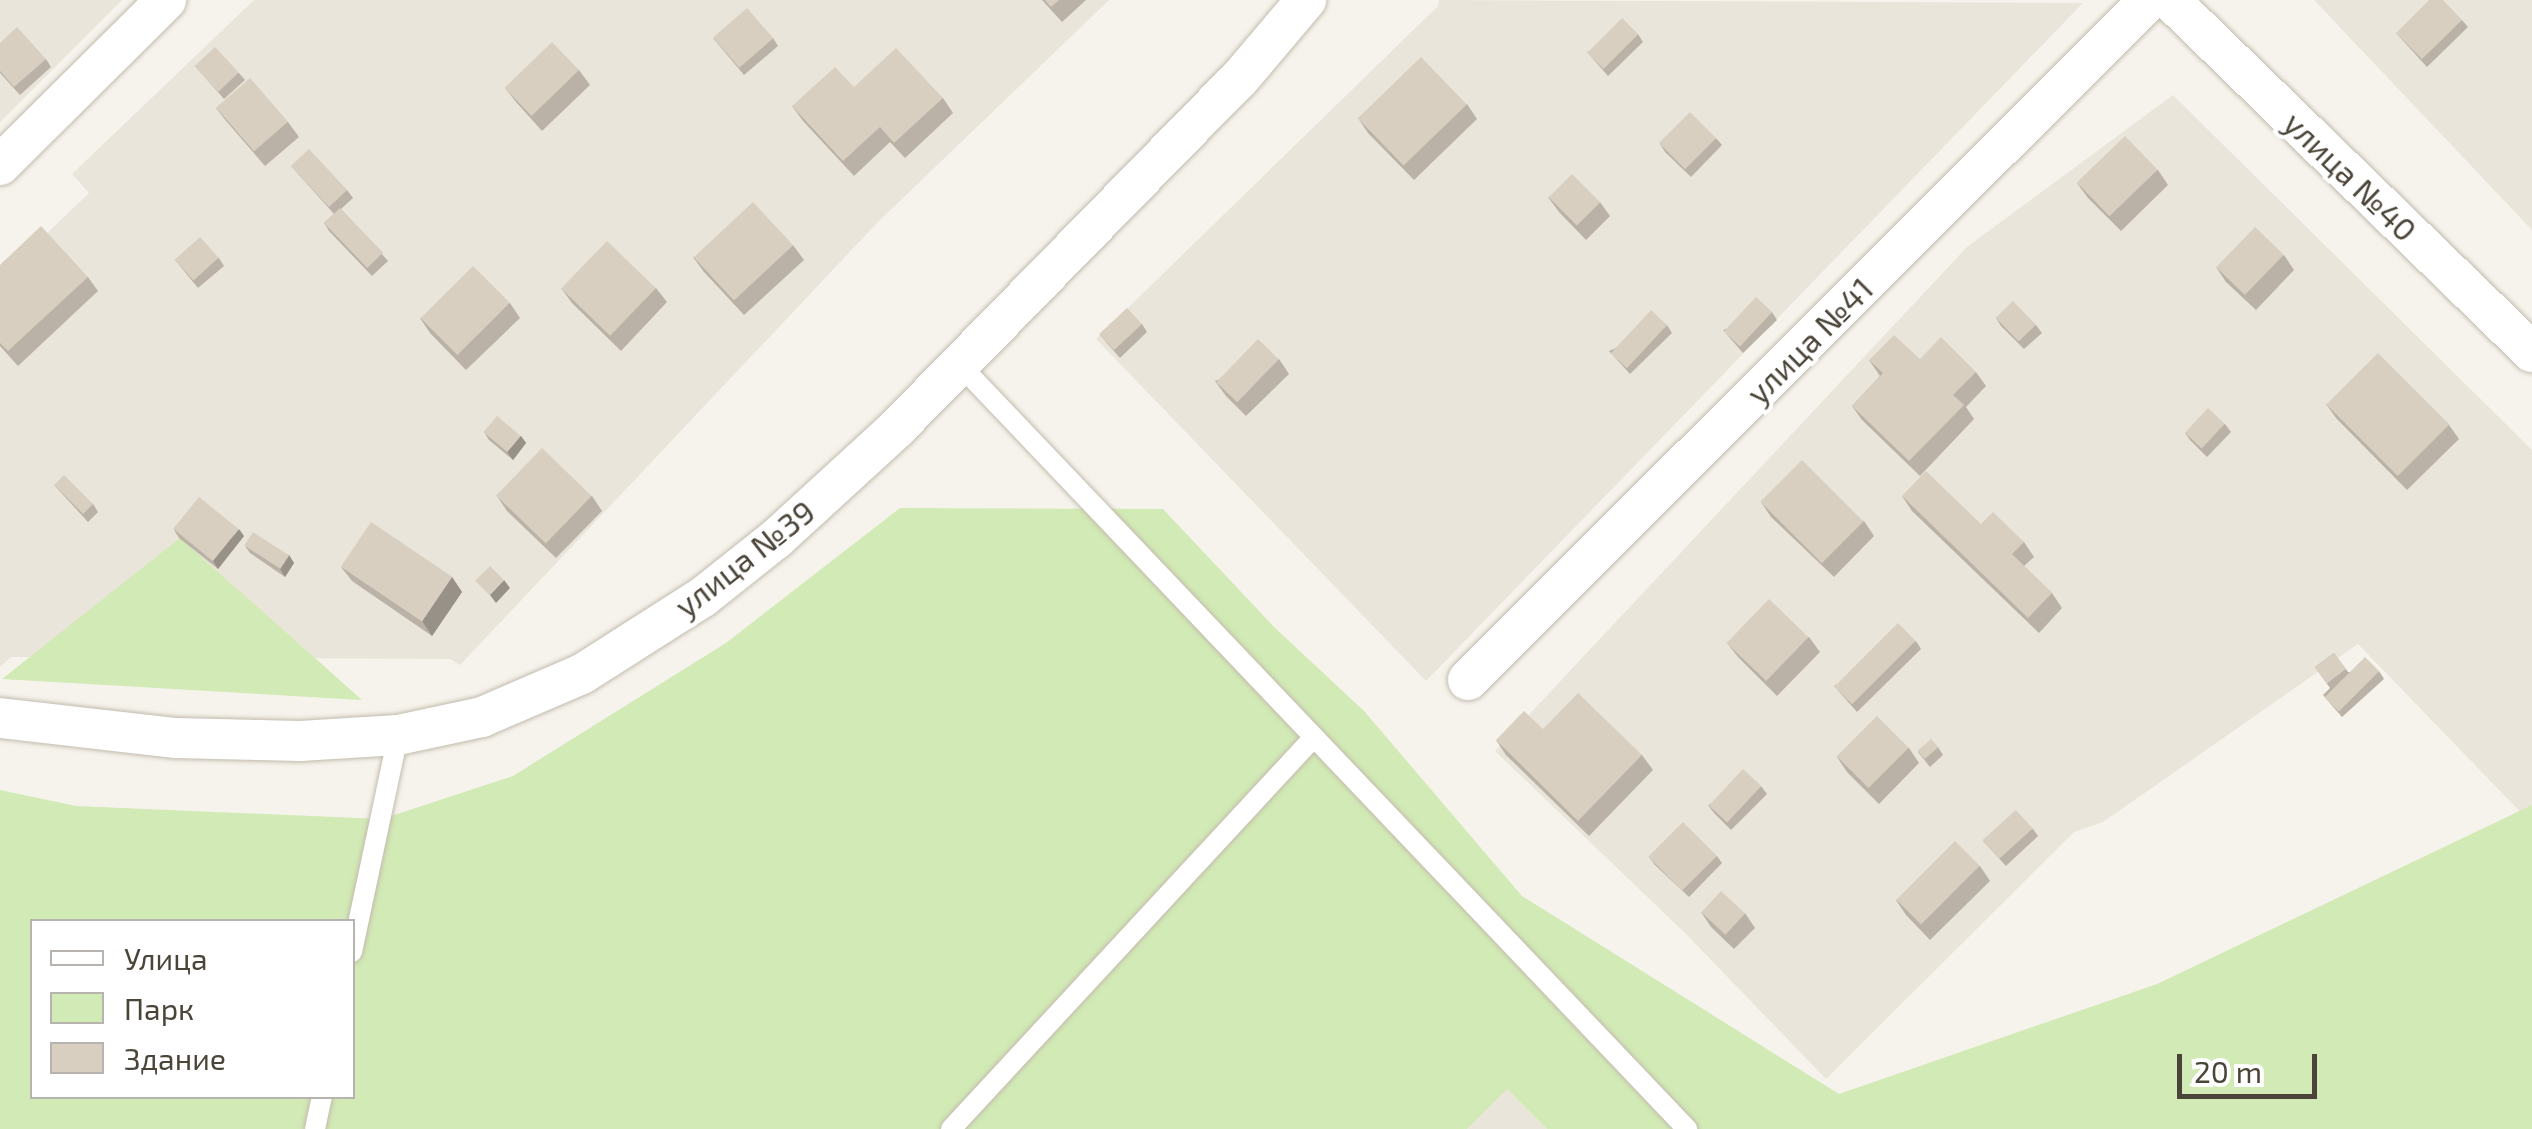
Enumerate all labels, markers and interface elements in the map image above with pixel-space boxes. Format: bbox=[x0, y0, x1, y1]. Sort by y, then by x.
street label: улица №40 bbox=[2277, 103, 2425, 249]
street label: улица №41 bbox=[1738, 269, 1880, 411]
street label: улица №39 bbox=[666, 492, 822, 624]
legend bbox=[30, 919, 355, 1099]
text: Улица bbox=[124, 940, 208, 976]
text: Парк bbox=[124, 990, 194, 1026]
scale bar bbox=[2182, 1034, 2322, 1096]
text: Здание bbox=[124, 1040, 226, 1076]
text: 20 m bbox=[2194, 1053, 2262, 1089]

